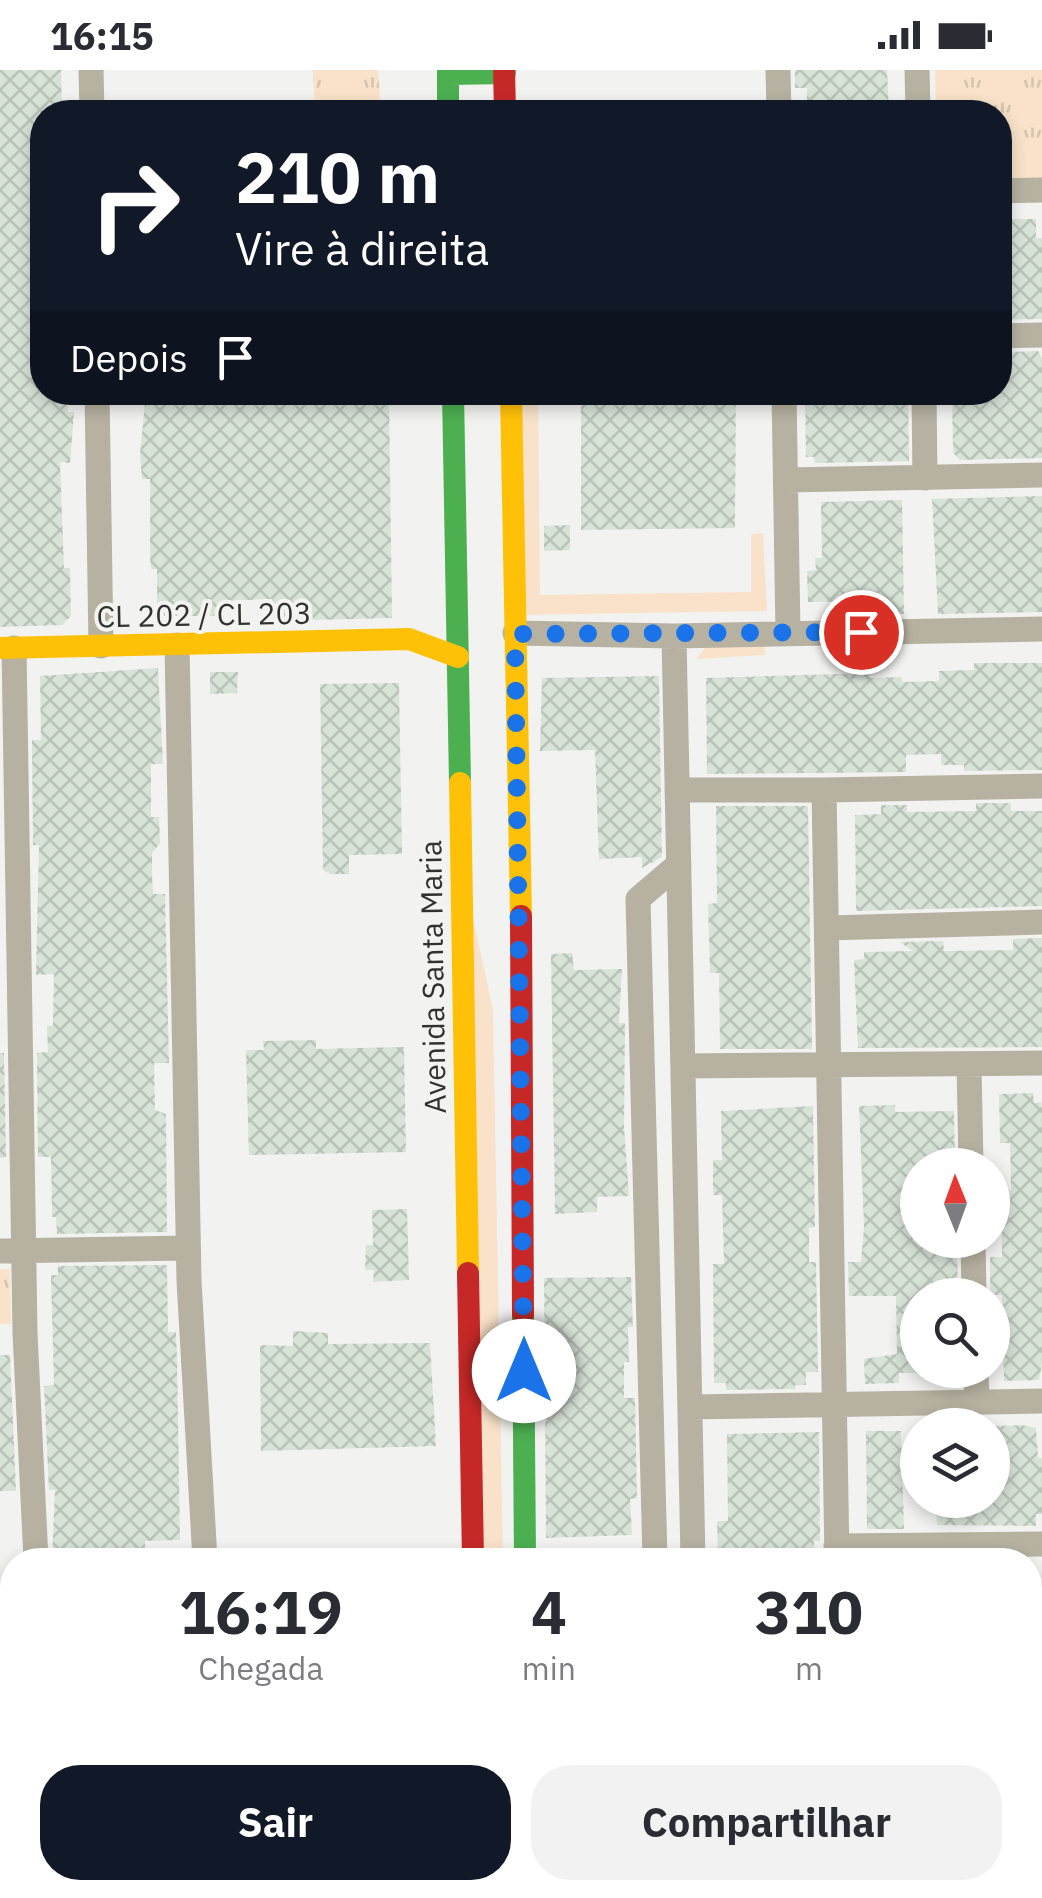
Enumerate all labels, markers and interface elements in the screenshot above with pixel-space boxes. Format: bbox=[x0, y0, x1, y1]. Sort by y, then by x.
text: 16:15 bbox=[50, 11, 154, 60]
text: 210 m bbox=[235, 131, 440, 222]
icon: right bbox=[70, 140, 200, 270]
text: Vire à direita bbox=[235, 219, 489, 277]
icon: arrive bbox=[208, 330, 263, 385]
text: Depois bbox=[70, 333, 188, 382]
pin bbox=[819, 590, 904, 675]
street label: CL 202 / CL 203 bbox=[96, 593, 312, 635]
icon: arrive bbox=[834, 605, 889, 660]
street label: Avenida Santa Maria bbox=[410, 840, 454, 1114]
north arrow bbox=[900, 1148, 1010, 1258]
map controls bbox=[900, 1148, 1010, 1518]
button: search bbox=[900, 1278, 1010, 1388]
position arrow bbox=[472, 1319, 576, 1423]
button: layers bbox=[900, 1408, 1010, 1518]
text: 16:19 bbox=[179, 1572, 343, 1651]
text: 4 bbox=[531, 1572, 567, 1651]
text: 310 bbox=[755, 1572, 863, 1651]
text: Chegada bbox=[198, 1647, 324, 1689]
text: min bbox=[522, 1647, 576, 1689]
text: m bbox=[795, 1647, 823, 1689]
button: Sair bbox=[40, 1765, 511, 1880]
button: Compartilhar bbox=[531, 1765, 1002, 1880]

